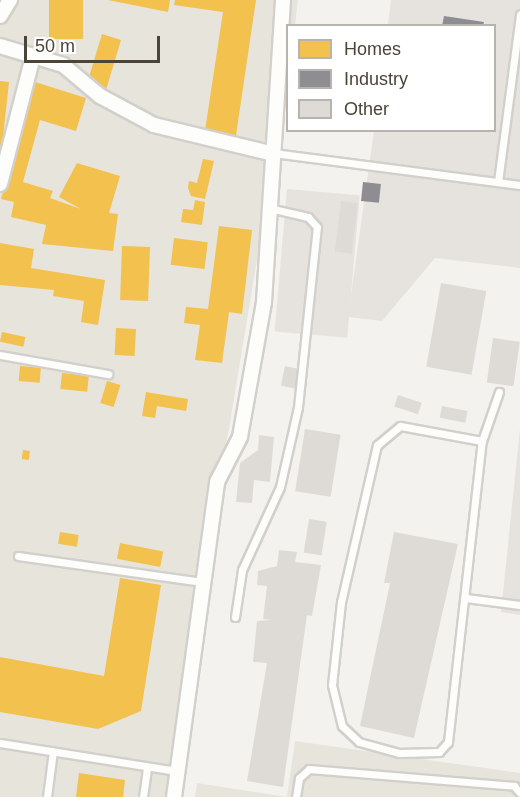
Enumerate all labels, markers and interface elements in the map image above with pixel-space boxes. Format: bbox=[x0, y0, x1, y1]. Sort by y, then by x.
scale bar bbox=[27, 24, 164, 62]
legend bbox=[286, 24, 496, 132]
text: 50 m bbox=[35, 36, 75, 56]
text: Homes bbox=[344, 39, 401, 59]
text: Industry bbox=[344, 69, 408, 89]
text: Other bbox=[344, 99, 389, 119]

